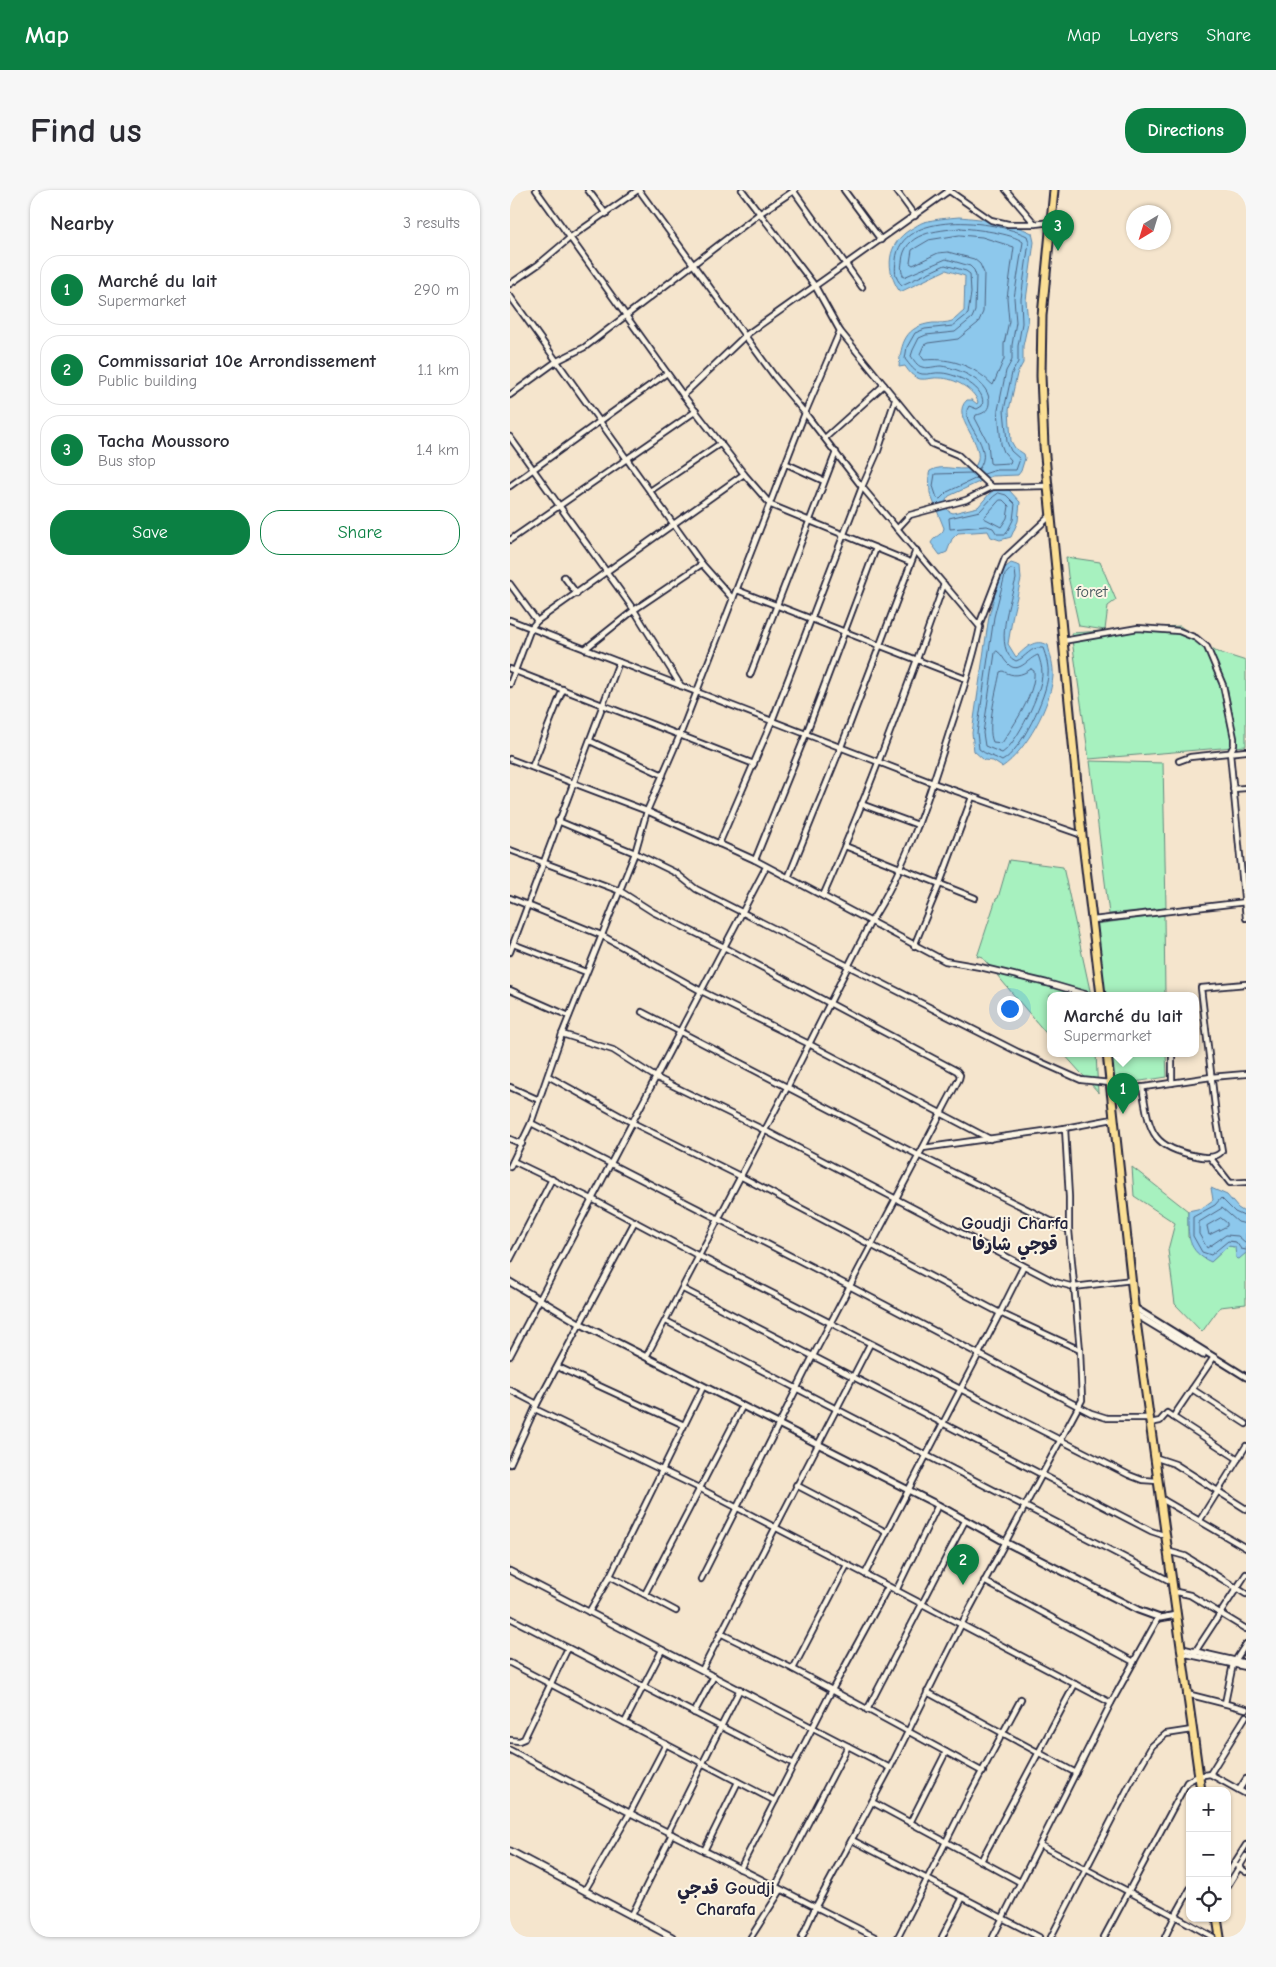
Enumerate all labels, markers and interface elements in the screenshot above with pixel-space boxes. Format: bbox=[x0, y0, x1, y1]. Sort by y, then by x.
text: Map bbox=[25, 21, 69, 49]
text: Map bbox=[1067, 25, 1101, 46]
text: Layers bbox=[1129, 25, 1178, 46]
text: Share bbox=[1206, 25, 1251, 46]
button: Directions bbox=[1125, 108, 1246, 153]
text: Find us bbox=[30, 110, 142, 151]
north arrow bbox=[1126, 205, 1171, 250]
pin: 3 bbox=[1042, 210, 1074, 251]
text: Nearby bbox=[50, 211, 114, 235]
text: 3 results bbox=[403, 214, 460, 232]
text: Marché du lait bbox=[98, 270, 217, 292]
text: 1 bbox=[64, 281, 70, 299]
text: 290 m bbox=[414, 281, 459, 299]
text: Supermarket bbox=[98, 292, 186, 310]
text: Commissariat 10e Arrondissement bbox=[98, 350, 376, 372]
text: 2 bbox=[63, 361, 71, 379]
text: 1.1 km bbox=[418, 361, 459, 379]
text: Public building bbox=[98, 372, 197, 390]
text: Tacha Moussoro bbox=[98, 430, 230, 452]
text: 3 bbox=[63, 441, 71, 459]
text: 1.4 km bbox=[416, 441, 459, 459]
text: Bus stop bbox=[98, 452, 156, 470]
button: Save bbox=[50, 510, 250, 555]
button: Share bbox=[260, 510, 460, 555]
park label: foret bbox=[1075, 583, 1108, 601]
popup bbox=[1047, 992, 1199, 1057]
your location bbox=[997, 996, 1023, 1022]
text: Marché du lait bbox=[1064, 1005, 1182, 1027]
text: Supermarket bbox=[1064, 1027, 1151, 1045]
pin: 1 bbox=[1107, 1073, 1139, 1114]
district label: Goudji Charfa قوجي شارفا bbox=[961, 1213, 1069, 1260]
pin: 2 bbox=[947, 1544, 979, 1585]
map controls bbox=[1186, 1787, 1231, 1922]
button: + bbox=[1186, 1787, 1231, 1832]
button: − bbox=[1186, 1832, 1231, 1877]
button: locate bbox=[1186, 1877, 1231, 1922]
district label: قدجي Goudji Charafa bbox=[677, 1878, 775, 1920]

